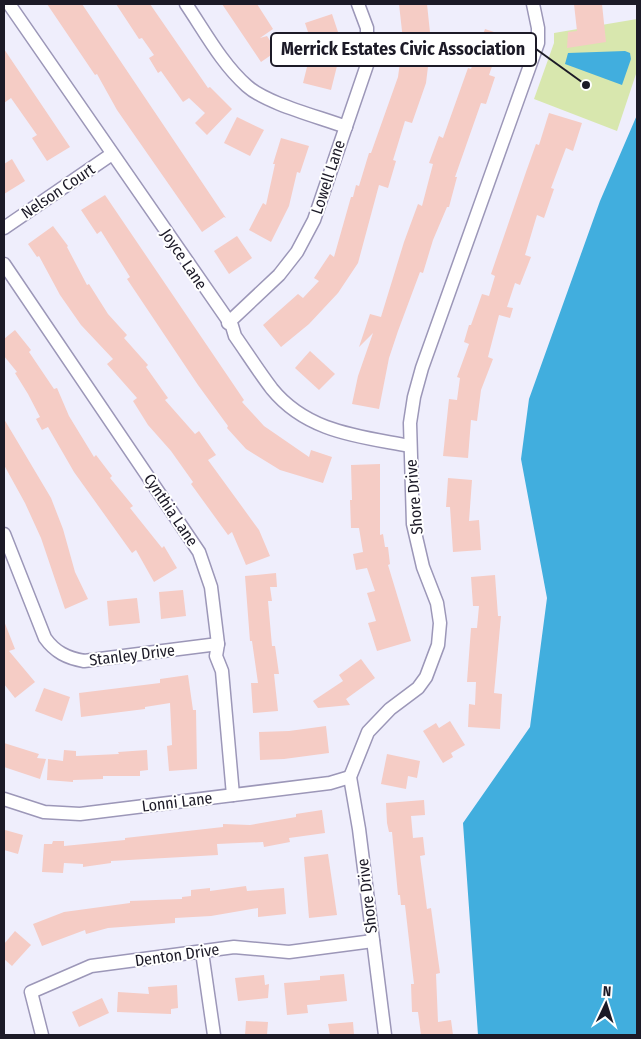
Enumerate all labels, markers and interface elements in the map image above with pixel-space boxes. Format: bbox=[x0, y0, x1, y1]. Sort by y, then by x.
callout: Merrick Estates Civic Association bbox=[271, 33, 536, 66]
text: Merrick Estates Civic Association bbox=[281, 38, 525, 60]
street label: Lowell Lane bbox=[307, 137, 349, 217]
street label: Nelson Court bbox=[18, 159, 99, 223]
street label: Joyce Lane bbox=[157, 225, 211, 293]
street label: Shore Drive bbox=[401, 458, 427, 535]
street label: Cynthia Lane bbox=[140, 470, 202, 550]
street label: Stanley Drive bbox=[88, 640, 176, 670]
street label: Lonni Lane bbox=[141, 788, 213, 816]
street label: Shore Drive bbox=[353, 857, 381, 935]
street label: Denton Drive bbox=[134, 940, 221, 970]
north arrow bbox=[581, 979, 631, 1029]
text: N bbox=[602, 983, 612, 1000]

